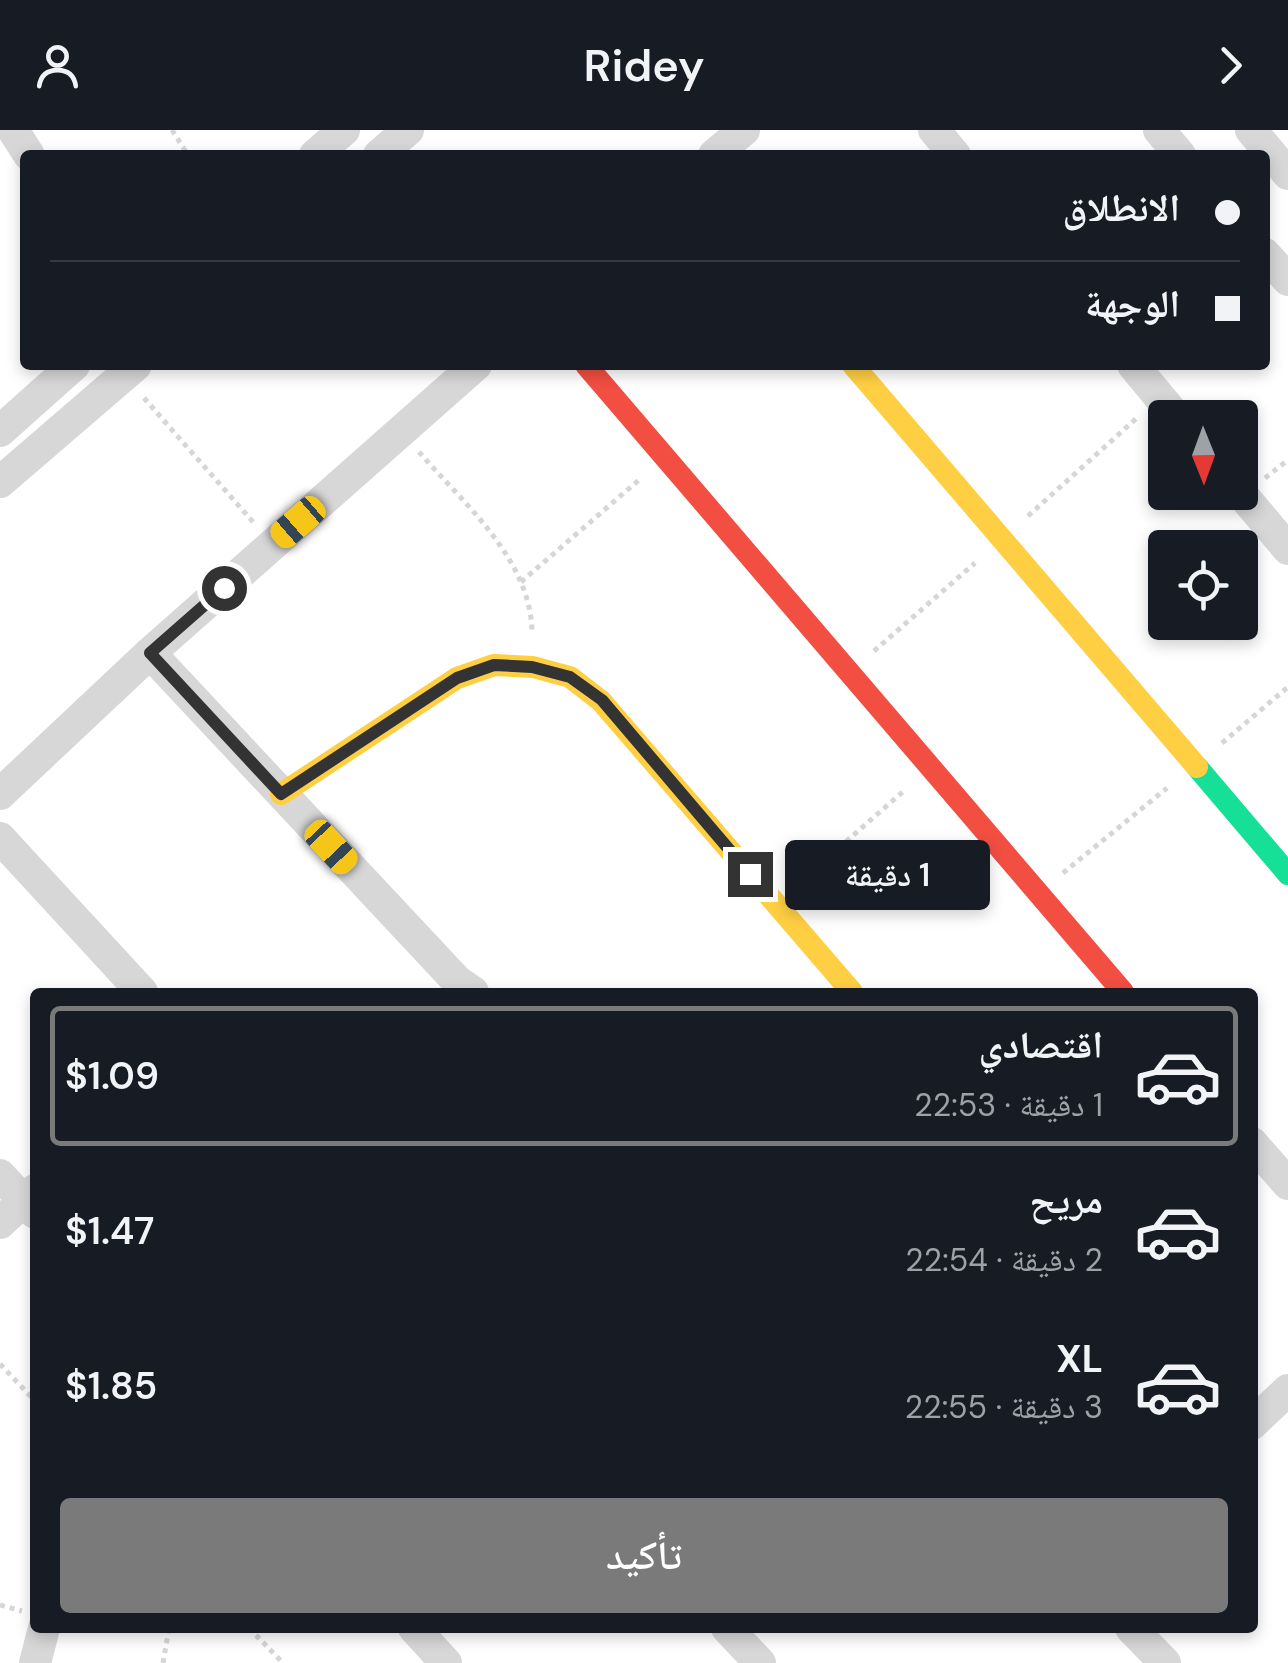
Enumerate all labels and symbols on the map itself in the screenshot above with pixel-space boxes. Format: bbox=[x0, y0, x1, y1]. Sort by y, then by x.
north arrow bbox=[1148, 400, 1258, 510]
car bbox=[266, 491, 330, 553]
route start bbox=[202, 566, 247, 611]
car bbox=[300, 815, 362, 879]
callout: 1 دقيقة bbox=[785, 839, 990, 909]
route end bbox=[728, 852, 773, 897]

